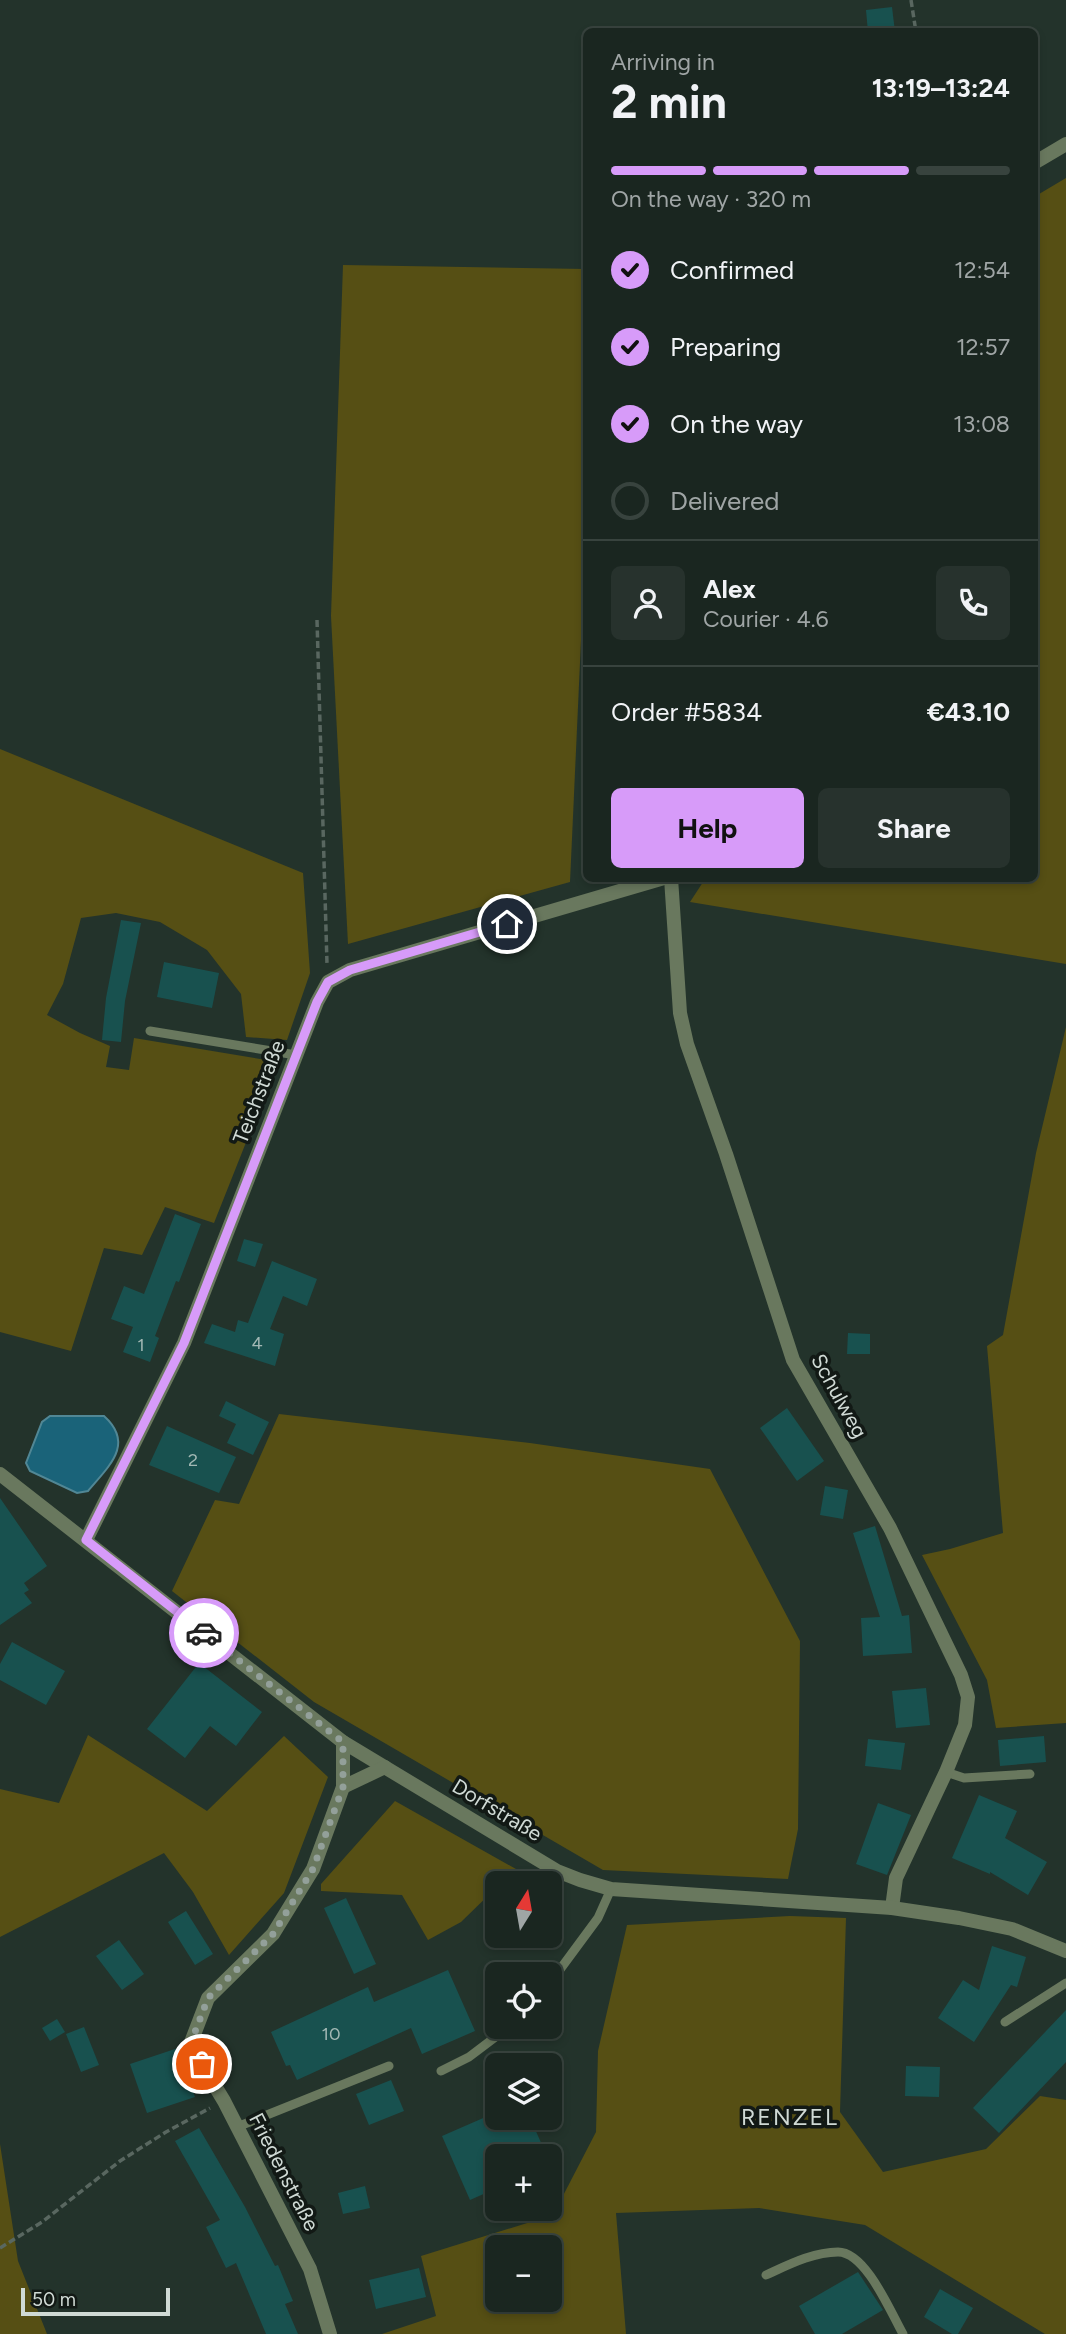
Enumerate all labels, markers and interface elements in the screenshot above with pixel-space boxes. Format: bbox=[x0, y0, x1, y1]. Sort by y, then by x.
text: Arriving in bbox=[611, 48, 715, 76]
text: 13:19–13:24 bbox=[872, 72, 1010, 104]
text: 2 min bbox=[611, 74, 727, 130]
text: On the way · 320 m bbox=[611, 185, 811, 213]
icon: check bbox=[611, 251, 649, 289]
text: Confirmed bbox=[670, 254, 794, 286]
text: 12:54 bbox=[954, 256, 1010, 284]
icon: check bbox=[611, 328, 649, 366]
text: Preparing bbox=[670, 331, 781, 363]
text: 12:57 bbox=[956, 333, 1010, 361]
icon: check bbox=[611, 405, 649, 443]
text: On the way bbox=[670, 408, 803, 440]
text: 13:08 bbox=[953, 410, 1010, 438]
text: Delivered bbox=[670, 485, 779, 517]
button: person bbox=[611, 566, 685, 640]
button: phone bbox=[936, 566, 1010, 640]
text: Alex bbox=[703, 573, 756, 605]
text: Courier · 4.6 bbox=[703, 605, 829, 633]
text: Order #5834 bbox=[611, 696, 762, 728]
text: €43.10 bbox=[927, 696, 1010, 728]
button: Help bbox=[611, 788, 804, 868]
button: Share bbox=[818, 788, 1010, 868]
pin bbox=[477, 894, 537, 954]
icon: home bbox=[488, 905, 526, 943]
street label: Teichstraße bbox=[227, 1037, 290, 1147]
house number: 4 bbox=[251, 1332, 263, 1354]
house number: 1 bbox=[137, 1334, 145, 1356]
street label: Schulweg bbox=[806, 1349, 873, 1442]
house number: 2 bbox=[188, 1449, 198, 1471]
courier bbox=[169, 1598, 239, 1668]
icon: car bbox=[185, 1614, 223, 1652]
street label: Dorfstraße bbox=[448, 1773, 547, 1846]
north arrow bbox=[485, 1871, 562, 1948]
map controls bbox=[485, 1871, 562, 2312]
button: locate bbox=[485, 1962, 562, 2039]
house number: 10 bbox=[322, 2023, 340, 2045]
pin bbox=[172, 2034, 232, 2094]
icon: bag bbox=[183, 2045, 221, 2083]
button: layers bbox=[485, 2053, 562, 2130]
district label: RENZEL bbox=[741, 2103, 839, 2131]
street label: Friedenstraße bbox=[244, 2109, 325, 2235]
button: + bbox=[485, 2144, 562, 2221]
button: − bbox=[485, 2235, 562, 2312]
scale bar bbox=[21, 2285, 170, 2317]
text: 50 m bbox=[32, 2288, 76, 2311]

